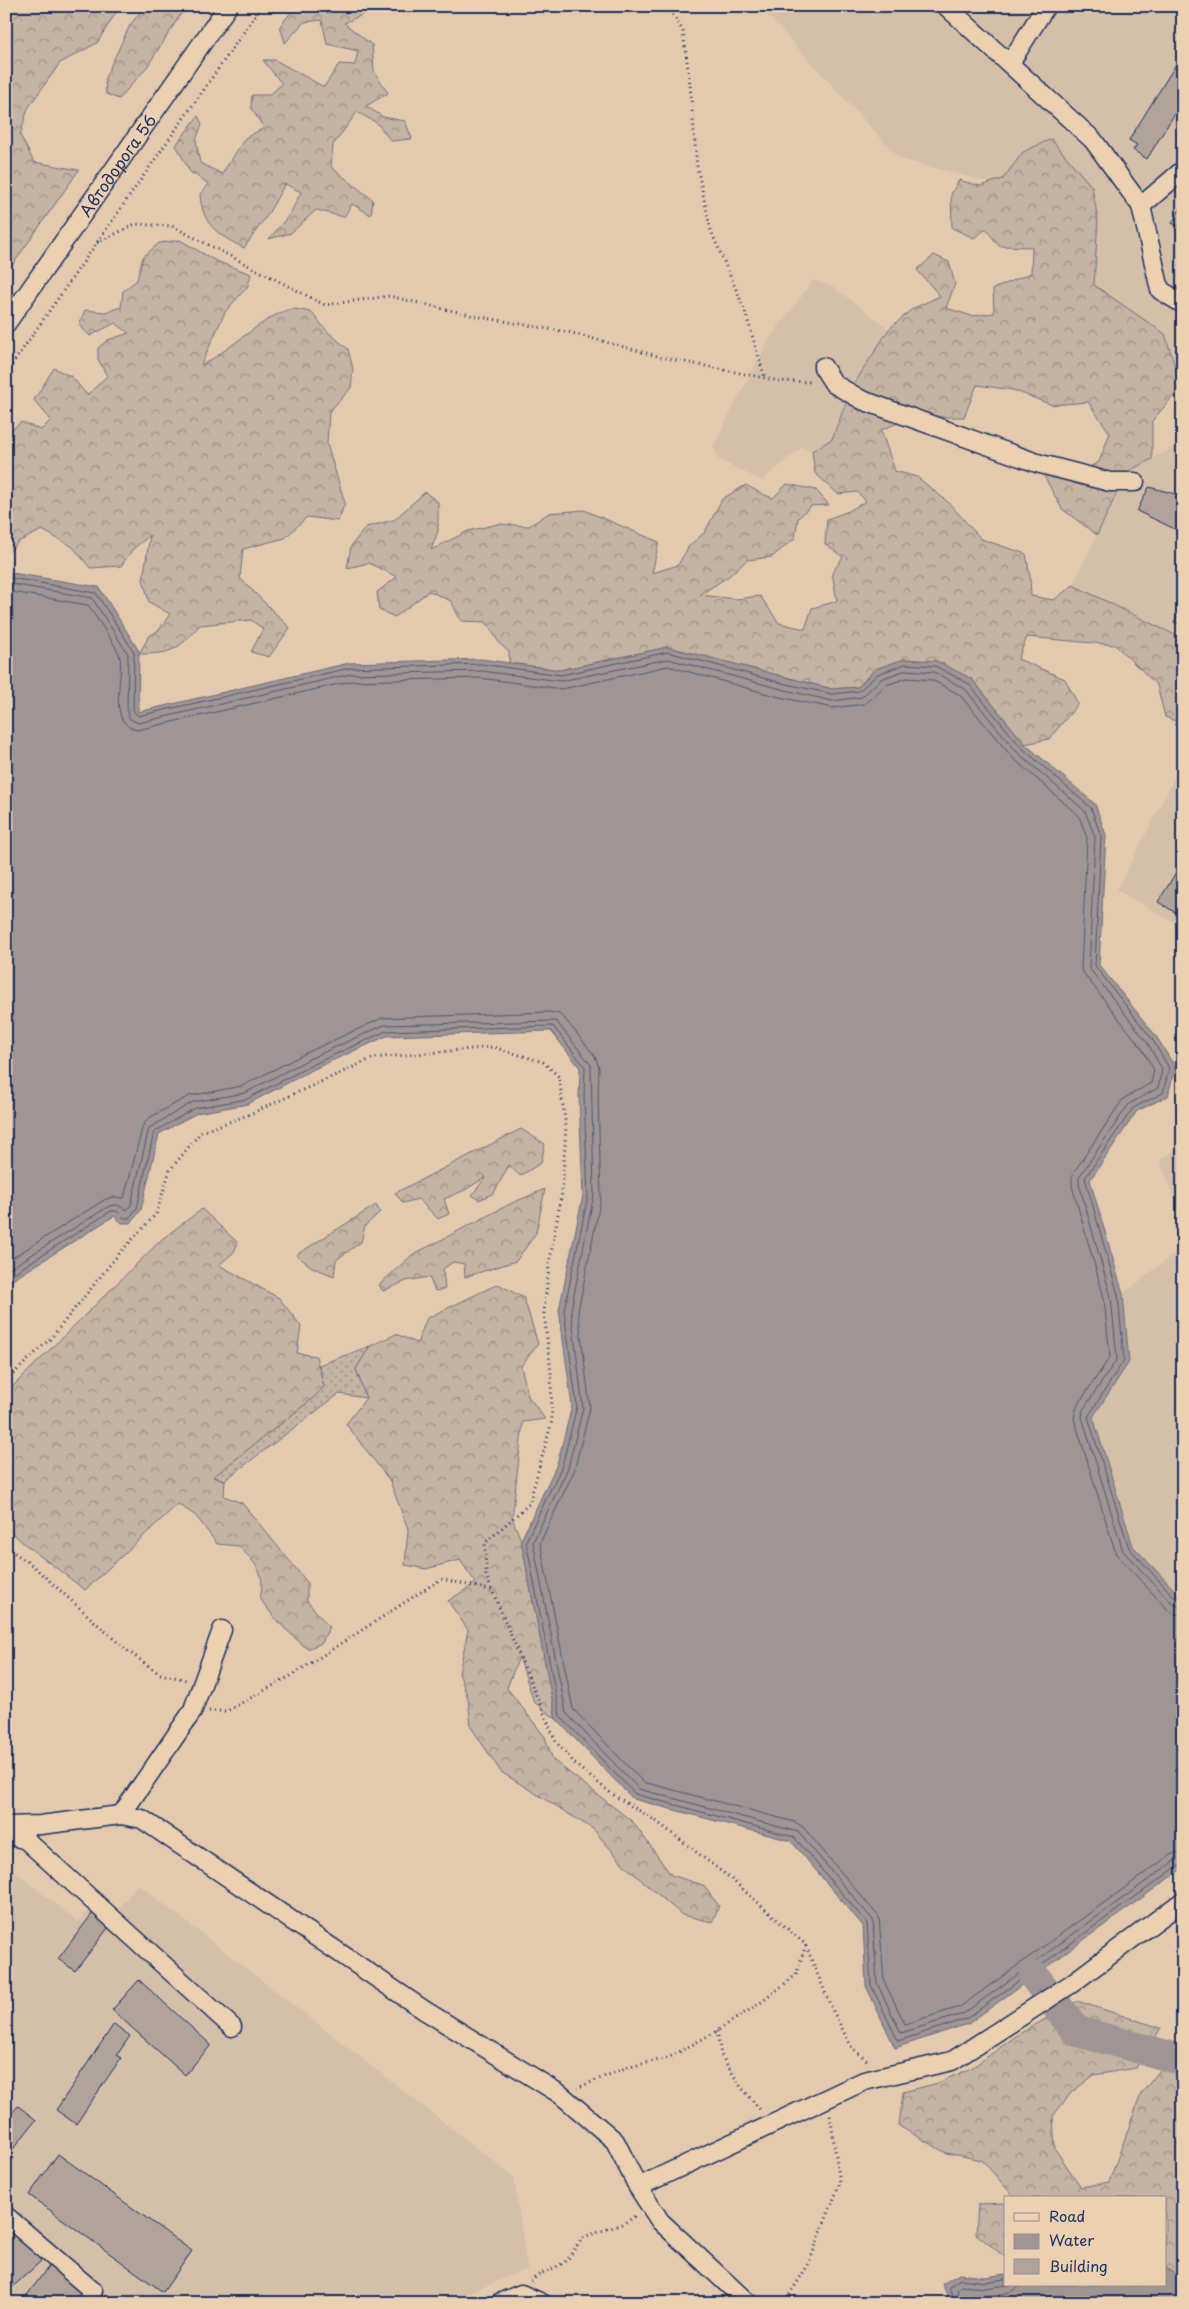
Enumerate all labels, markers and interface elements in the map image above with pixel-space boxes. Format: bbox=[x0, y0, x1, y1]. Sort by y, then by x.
street label: Автодорога 56 bbox=[73, 109, 161, 221]
legend bbox=[1004, 2196, 1166, 2286]
text: Road bbox=[1049, 2204, 1085, 2227]
text: Water bbox=[1049, 2228, 1094, 2251]
text: Building bbox=[1049, 2254, 1108, 2277]

